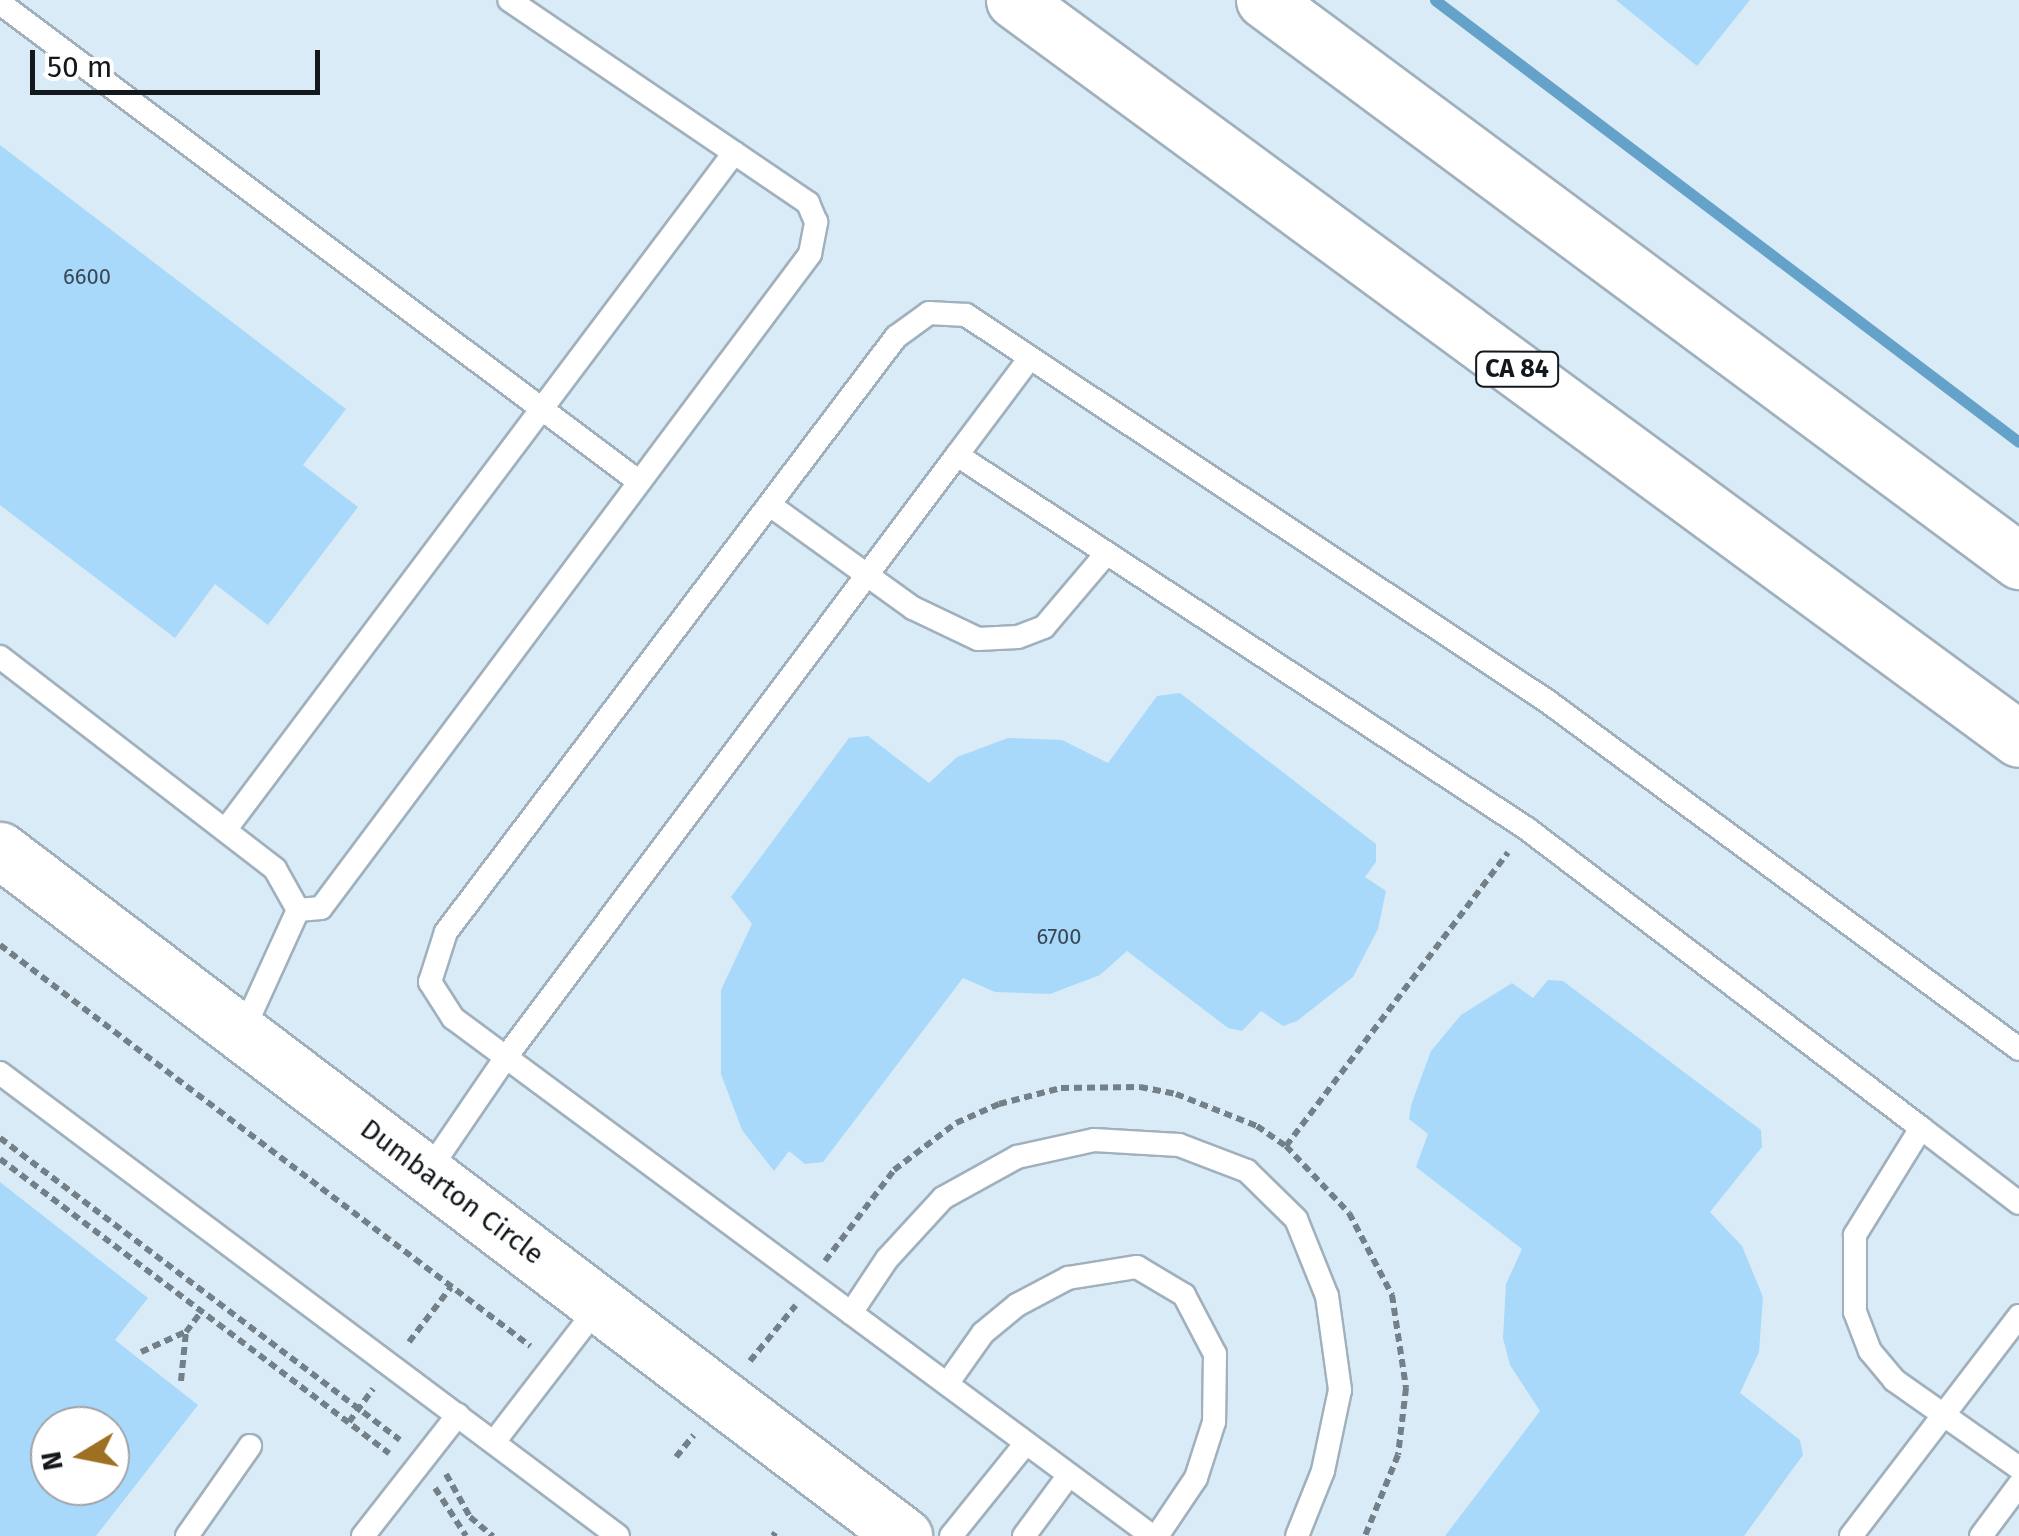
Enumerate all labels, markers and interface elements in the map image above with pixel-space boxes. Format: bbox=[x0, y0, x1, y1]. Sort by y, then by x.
scale bar bbox=[35, 30, 325, 92]
text: 50 m bbox=[47, 49, 112, 85]
house number: 6600 bbox=[63, 264, 111, 290]
road number: CA 84 bbox=[1474, 349, 1560, 389]
house number: 6700 bbox=[1036, 924, 1082, 950]
street label: Dumbarton Circle bbox=[354, 1112, 550, 1272]
north arrow bbox=[30, 1406, 130, 1506]
text: N bbox=[34, 1449, 70, 1473]

